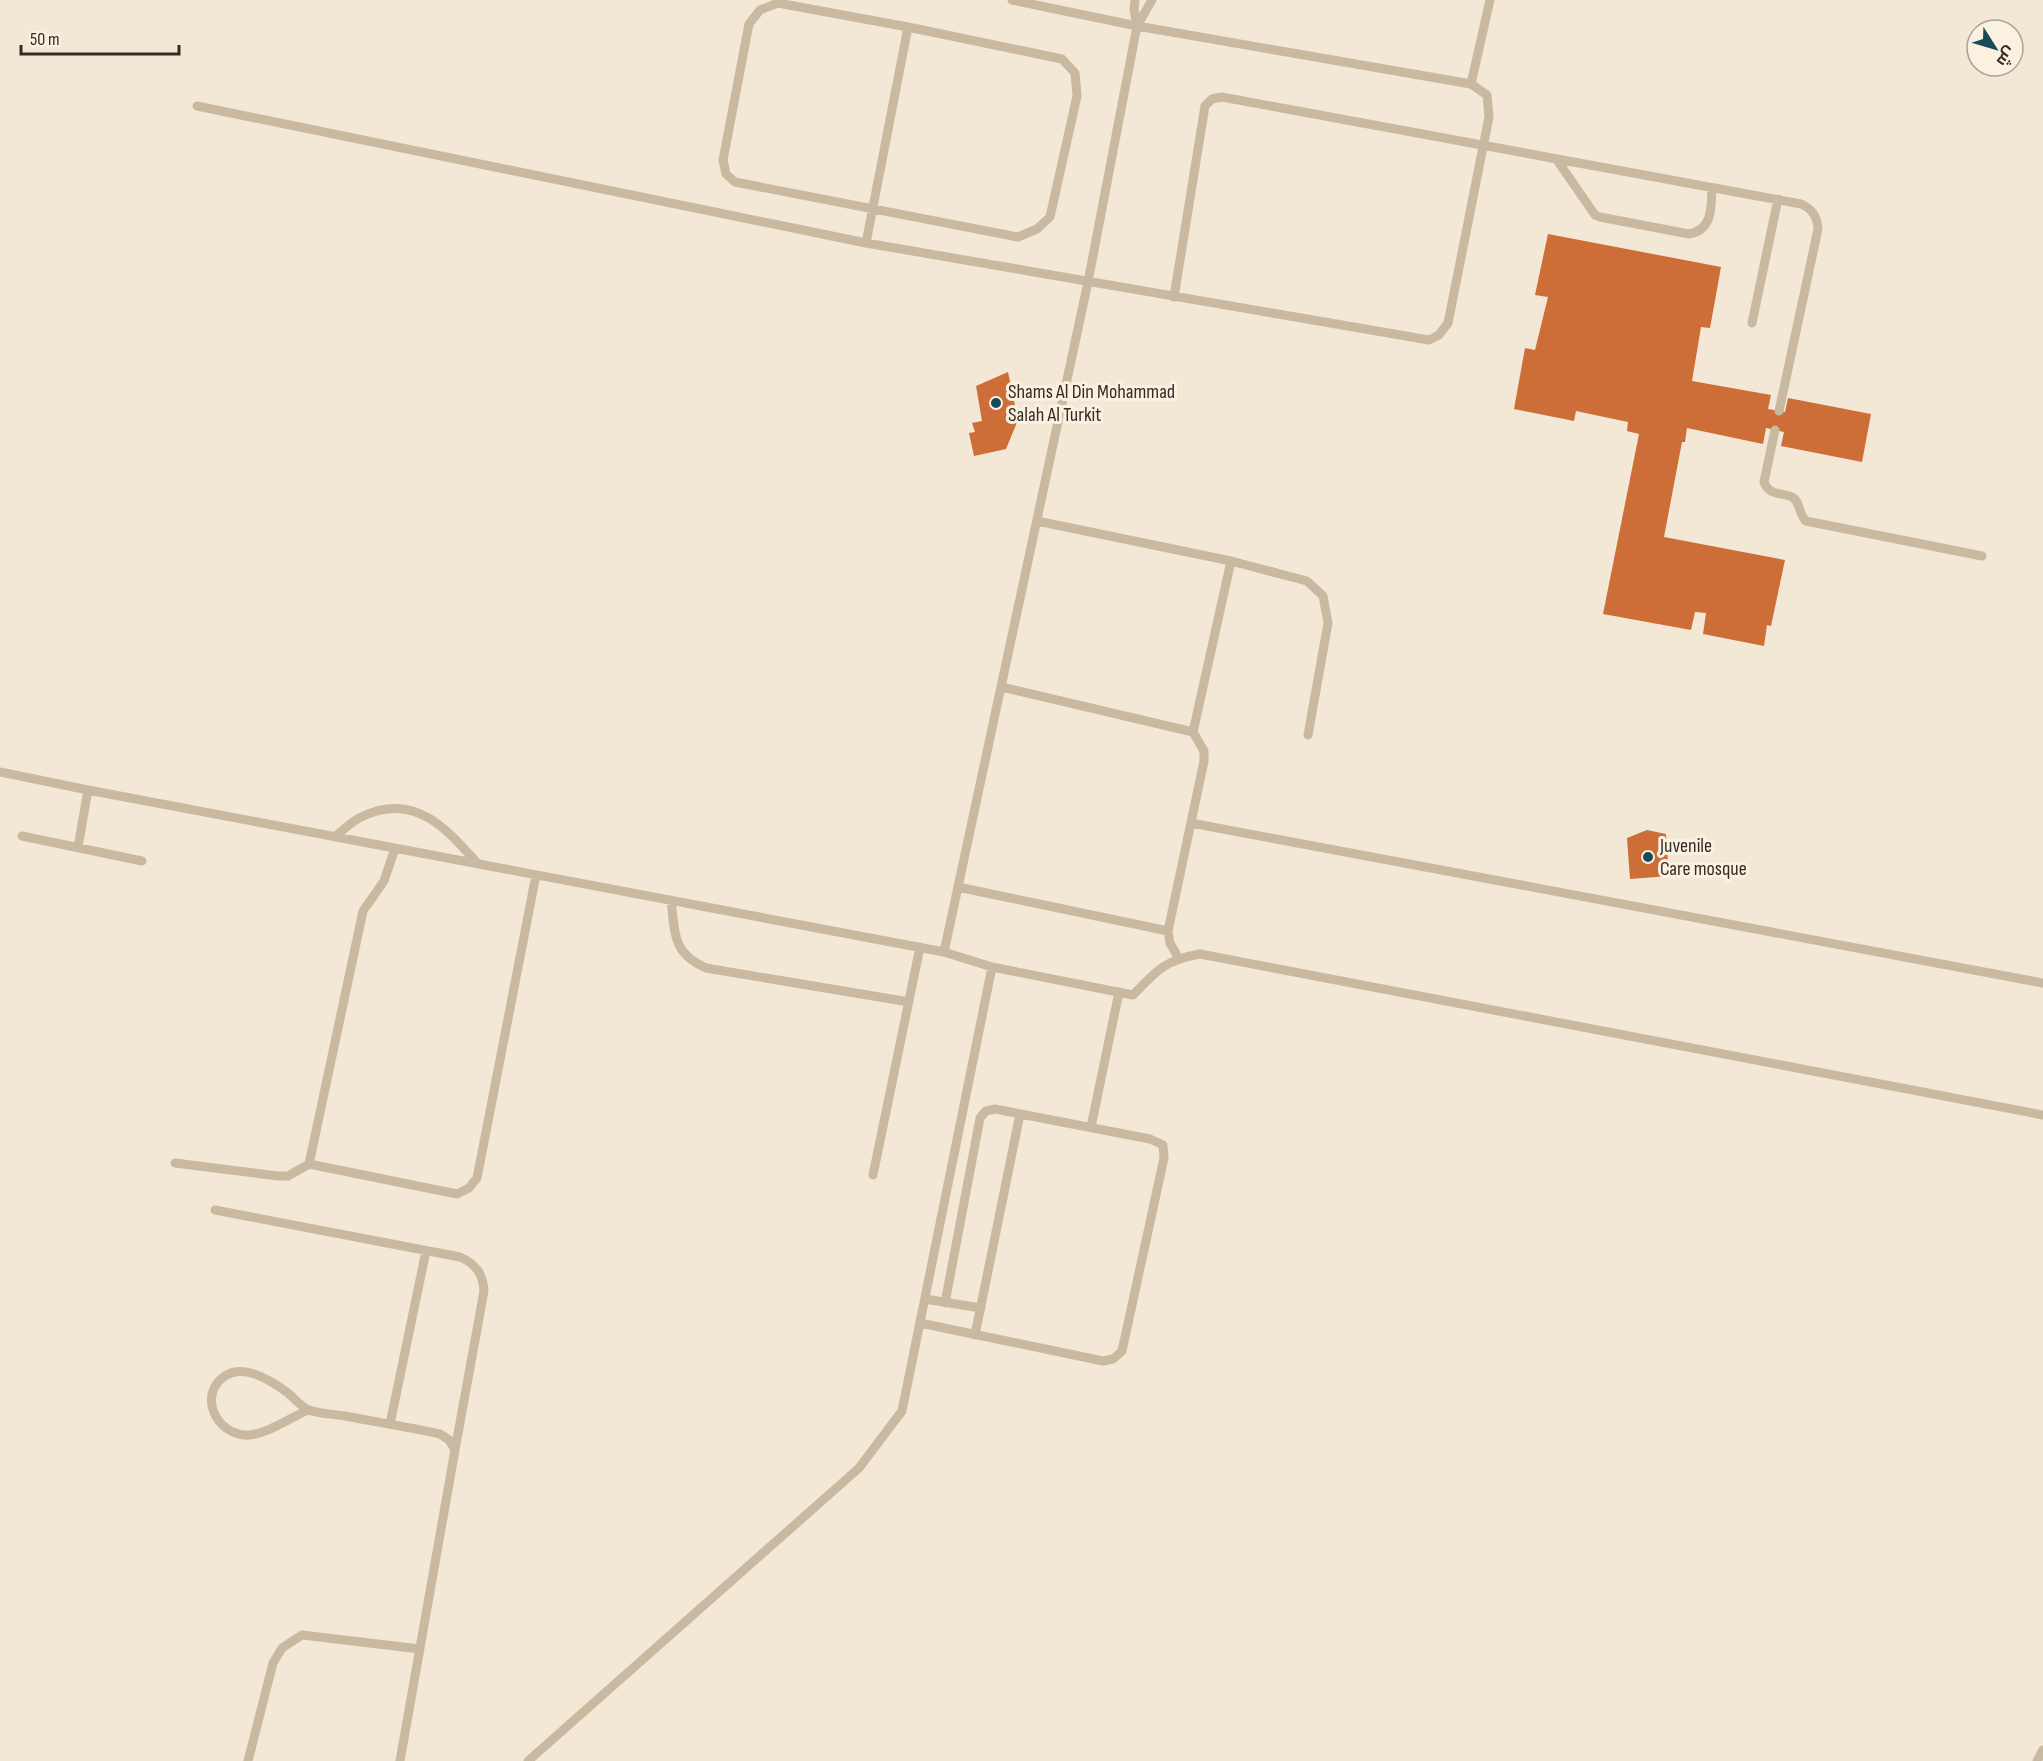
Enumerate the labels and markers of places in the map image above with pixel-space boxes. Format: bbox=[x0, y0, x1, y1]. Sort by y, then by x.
place label: Shams Al Din Mohammad Salah Al Turkit bbox=[1008, 380, 1175, 427]
marker: Shams Al Din Mohammad Salah Al Turkit bbox=[989, 396, 1003, 410]
place label: Juvenile Care mosque bbox=[1659, 834, 1747, 881]
marker: Juvenile Care mosque bbox=[1641, 850, 1655, 864]

